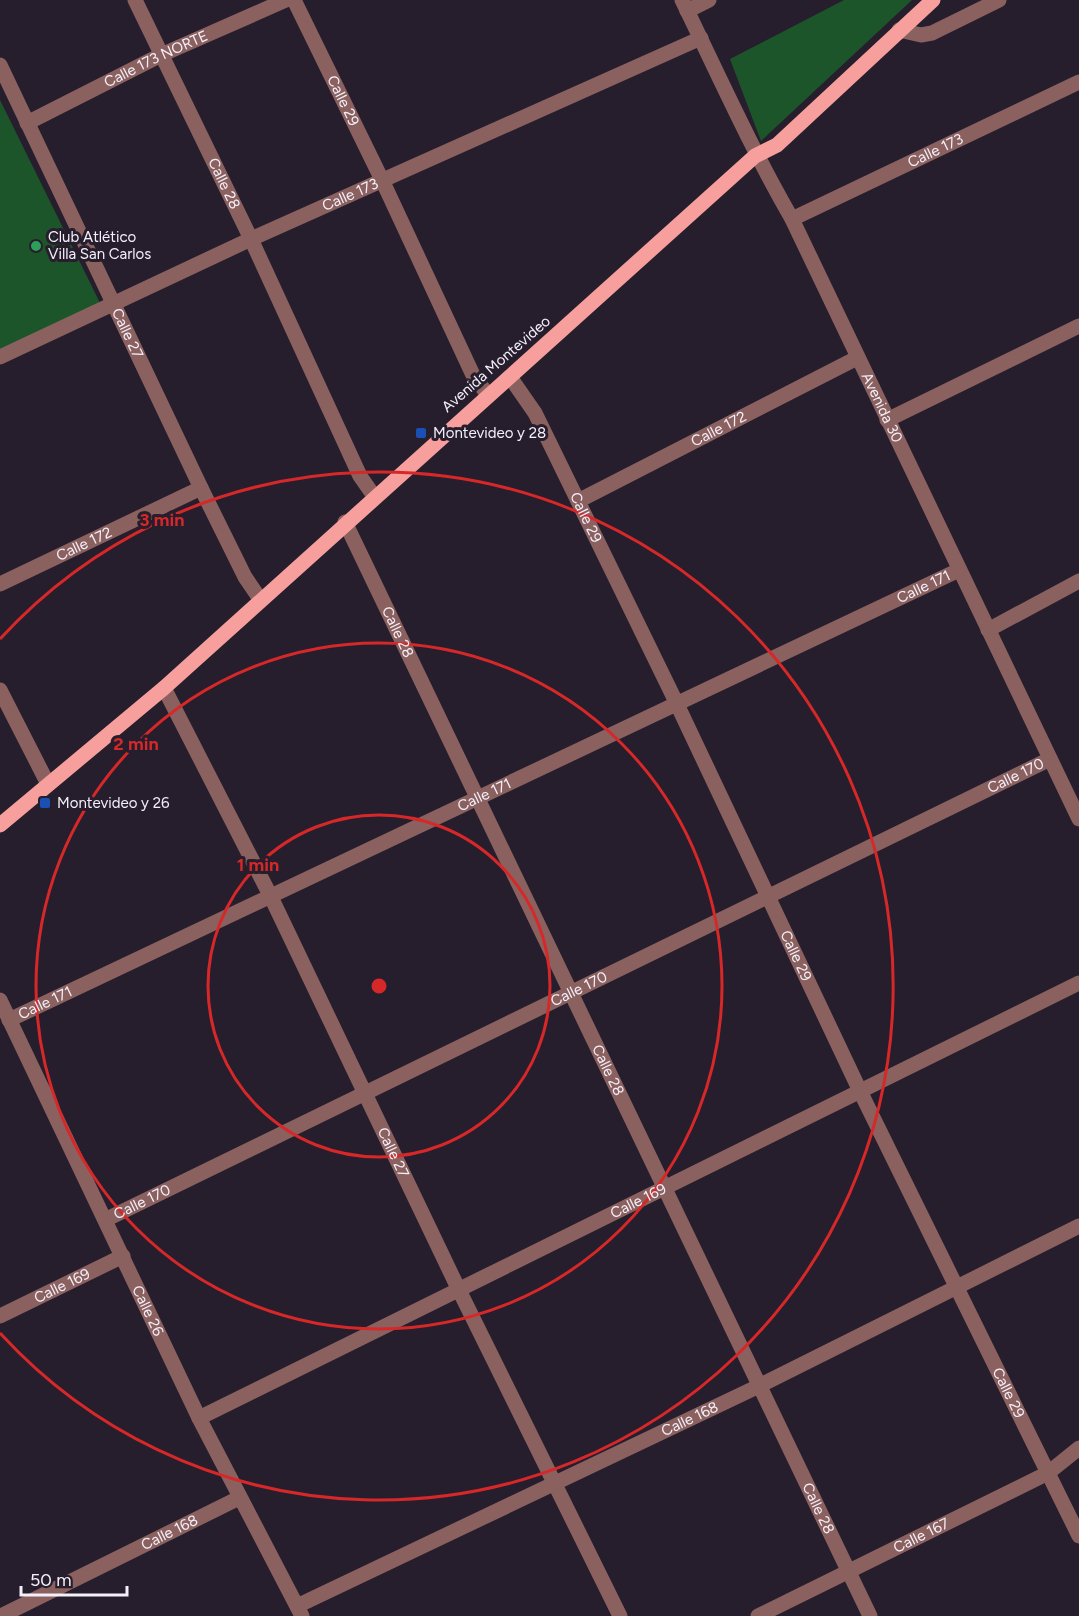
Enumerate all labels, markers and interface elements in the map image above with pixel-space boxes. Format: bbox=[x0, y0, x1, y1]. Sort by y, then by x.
street label: Calle 173 NORTE bbox=[101, 27, 211, 91]
street label: Calle 29 bbox=[323, 72, 363, 129]
street label: Calle 173 bbox=[905, 130, 966, 171]
street label: Calle 28 bbox=[204, 155, 244, 212]
street label: Calle 173 bbox=[319, 174, 381, 215]
place label: Club Atlético Villa San Carlos bbox=[48, 228, 151, 263]
marker: Club Atlético Villa San Carlos bbox=[29, 239, 43, 253]
street label: Calle 27 bbox=[108, 305, 147, 361]
street label: Avenida Montevideo bbox=[438, 312, 554, 416]
street label: Avenida 30 bbox=[858, 369, 907, 445]
street label: Calle 172 bbox=[688, 407, 749, 451]
place label: Montevideo y 28 bbox=[433, 424, 546, 442]
marker: Montevideo y 28 bbox=[414, 426, 428, 440]
street label: Calle 29 bbox=[566, 489, 606, 546]
text: 3 min bbox=[140, 509, 184, 531]
street label: Calle 172 bbox=[53, 523, 115, 565]
street label: Calle 171 bbox=[894, 566, 953, 607]
street label: Calle 28 bbox=[378, 603, 418, 661]
text: 2 min bbox=[113, 733, 159, 755]
street label: Calle 170 bbox=[984, 754, 1047, 797]
street label: Calle 171 bbox=[455, 774, 514, 815]
place label: Montevideo y 26 bbox=[57, 794, 170, 812]
marker: Montevideo y 26 bbox=[38, 796, 52, 810]
text: 1 min bbox=[237, 854, 279, 876]
street label: Calle 29 bbox=[776, 927, 816, 984]
street label: Calle 170 bbox=[548, 967, 610, 1010]
centre of rings bbox=[369, 976, 389, 996]
street label: Calle 171 bbox=[15, 982, 75, 1023]
street label: Calle 28 bbox=[588, 1042, 628, 1099]
street label: Calle 27 bbox=[374, 1124, 413, 1180]
street label: Calle 169 bbox=[607, 1179, 669, 1222]
street label: Calle 170 bbox=[111, 1180, 173, 1223]
street label: Calle 169 bbox=[31, 1264, 93, 1307]
street label: Calle 26 bbox=[128, 1282, 168, 1339]
street label: Calle 29 bbox=[989, 1365, 1028, 1421]
street label: Calle 168 bbox=[658, 1398, 721, 1440]
street label: Calle 28 bbox=[798, 1480, 838, 1537]
street label: Calle 168 bbox=[138, 1511, 201, 1554]
street label: Calle 167 bbox=[890, 1514, 952, 1557]
scale bar bbox=[21, 1559, 128, 1597]
text: 50 m bbox=[30, 1569, 72, 1591]

